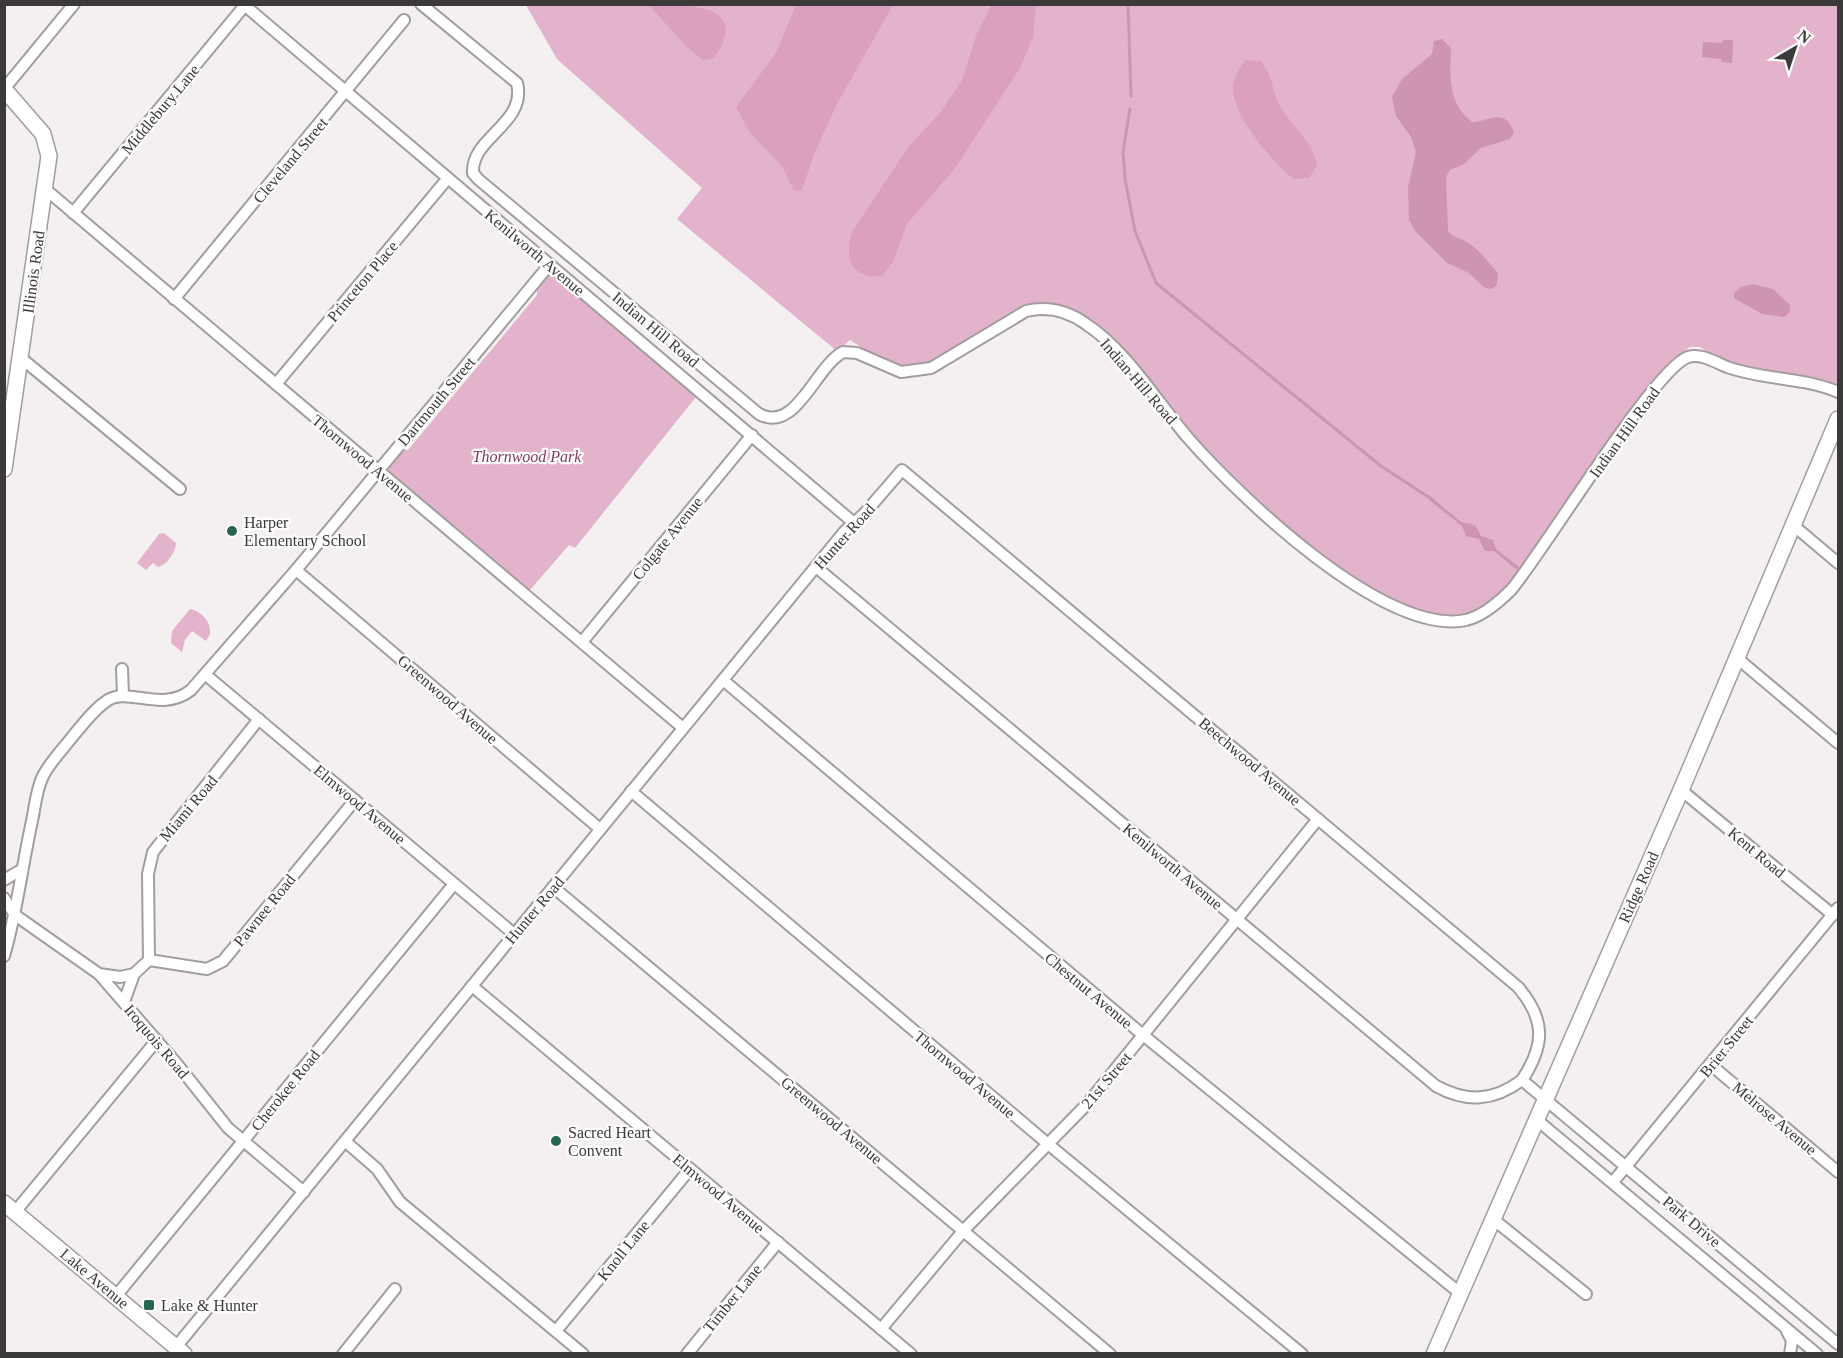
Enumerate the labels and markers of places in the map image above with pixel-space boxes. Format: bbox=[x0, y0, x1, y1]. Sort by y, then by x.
place label: Harper Elementary School bbox=[244, 514, 367, 550]
marker: Harper Elementary School bbox=[225, 524, 239, 538]
place label: Sacred Heart Convent bbox=[568, 1124, 652, 1159]
marker: Sacred Heart Convent bbox=[549, 1134, 563, 1148]
place label: Lake & Hunter bbox=[161, 1297, 259, 1314]
marker: Lake & Hunter bbox=[142, 1298, 156, 1312]

